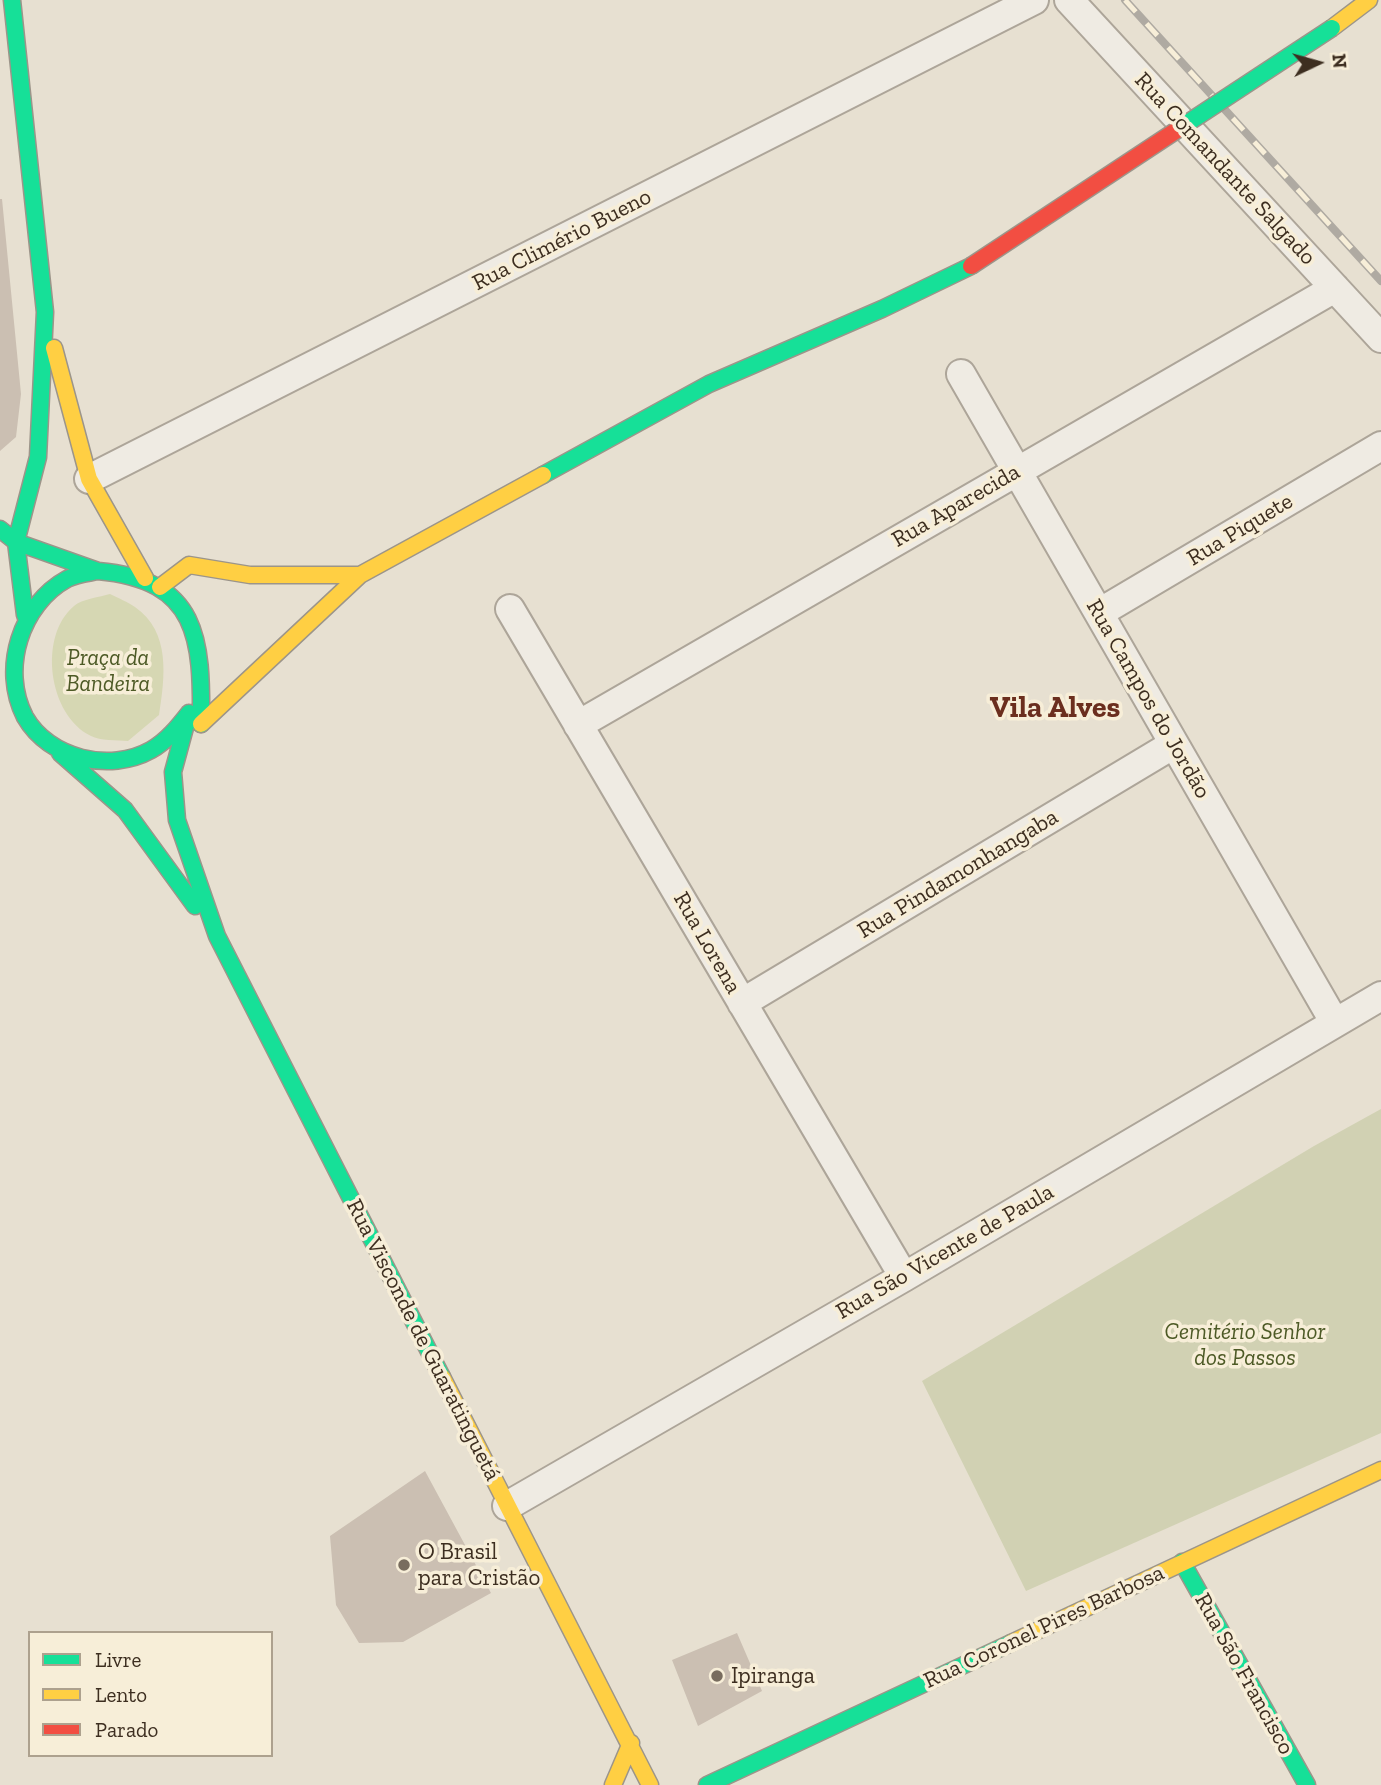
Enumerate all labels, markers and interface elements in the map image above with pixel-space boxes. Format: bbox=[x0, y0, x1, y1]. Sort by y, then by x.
north arrow bbox=[1283, 28, 1353, 98]
text: N bbox=[1327, 53, 1352, 69]
street label: Rua Comandante Salgado bbox=[1129, 67, 1321, 271]
street label: Rua Climério Bueno bbox=[468, 183, 656, 297]
street label: Rua Aparecida bbox=[887, 458, 1025, 554]
street label: Rua Piquete bbox=[1182, 488, 1298, 572]
street label: Rua Campos do Jordão bbox=[1080, 594, 1216, 804]
park label: Praça da Bandeira bbox=[66, 644, 150, 698]
district label: Vila Alves bbox=[990, 690, 1120, 726]
street label: Rua Pindamonhangaba bbox=[853, 803, 1063, 945]
street label: Rua Lorena bbox=[667, 887, 747, 999]
street label: Rua São Vicente de Paula bbox=[831, 1178, 1059, 1326]
street label: Rua Visconde de Guaratinguetá bbox=[340, 1195, 506, 1485]
park label: Cemitério Senhor dos Passos bbox=[1165, 1318, 1325, 1372]
place label: O Brasil para Cristão bbox=[418, 1538, 540, 1592]
marker: O Brasil para Cristão bbox=[396, 1557, 412, 1573]
street label: Rua Coronel Pires Barbosa bbox=[919, 1559, 1169, 1695]
street label: Rua São Francisco bbox=[1188, 1589, 1300, 1759]
legend bbox=[28, 1631, 273, 1757]
text: Livre bbox=[95, 1647, 141, 1672]
place label: Ipiranga bbox=[731, 1662, 815, 1690]
marker: Ipiranga bbox=[709, 1668, 725, 1684]
text: Lento bbox=[95, 1682, 147, 1707]
text: Parado bbox=[95, 1717, 158, 1742]

